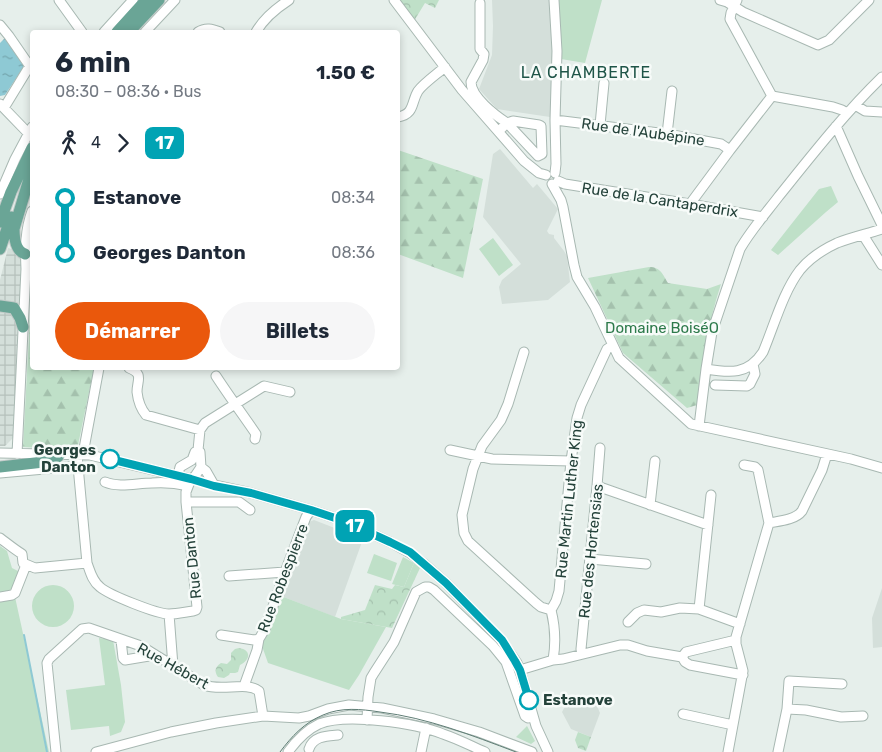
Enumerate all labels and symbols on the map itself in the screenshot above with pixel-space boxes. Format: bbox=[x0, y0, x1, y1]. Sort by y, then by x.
district label: LA CHAMBERTE bbox=[521, 63, 651, 82]
street label: Rue de l'Aubépine bbox=[580, 114, 706, 150]
street label: Rue de la Cantaperdrix bbox=[580, 179, 740, 221]
park label: Domaine BoiséO bbox=[605, 319, 719, 337]
street label: Rue Martin Luther King bbox=[552, 419, 586, 579]
place label: Georges Danton bbox=[34, 441, 96, 476]
marker: Georges Danton bbox=[100, 449, 120, 469]
street label: Rue des Hortensias bbox=[575, 483, 607, 619]
line badge: 17 bbox=[332, 510, 378, 542]
street label: Rue Danton bbox=[179, 516, 205, 600]
street label: Rue Robespierre bbox=[254, 521, 312, 635]
street label: Rue Hébert bbox=[134, 639, 212, 693]
marker: Estanove bbox=[519, 690, 539, 710]
place label: Estanove bbox=[543, 691, 613, 709]

